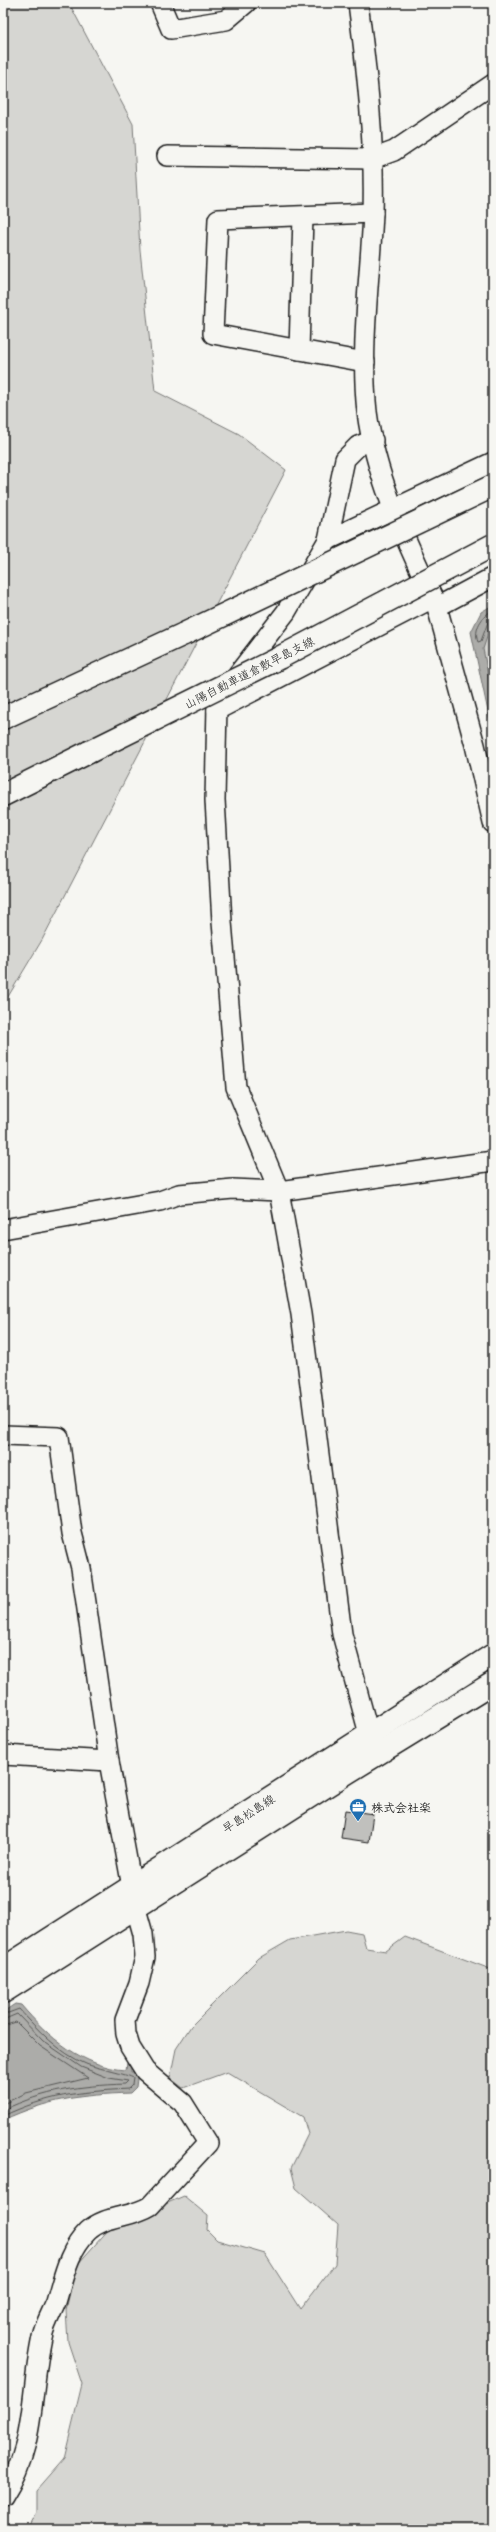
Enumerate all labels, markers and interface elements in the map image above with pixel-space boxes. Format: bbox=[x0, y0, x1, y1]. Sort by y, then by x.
street label: 山陽自動車道倉敷早島支線 bbox=[181, 632, 317, 712]
street label: 早島松島線 bbox=[218, 1790, 278, 1836]
office icon: 株式会社楽 bbox=[348, 1797, 368, 1822]
place label: 株式会社楽 bbox=[371, 1799, 431, 1815]

